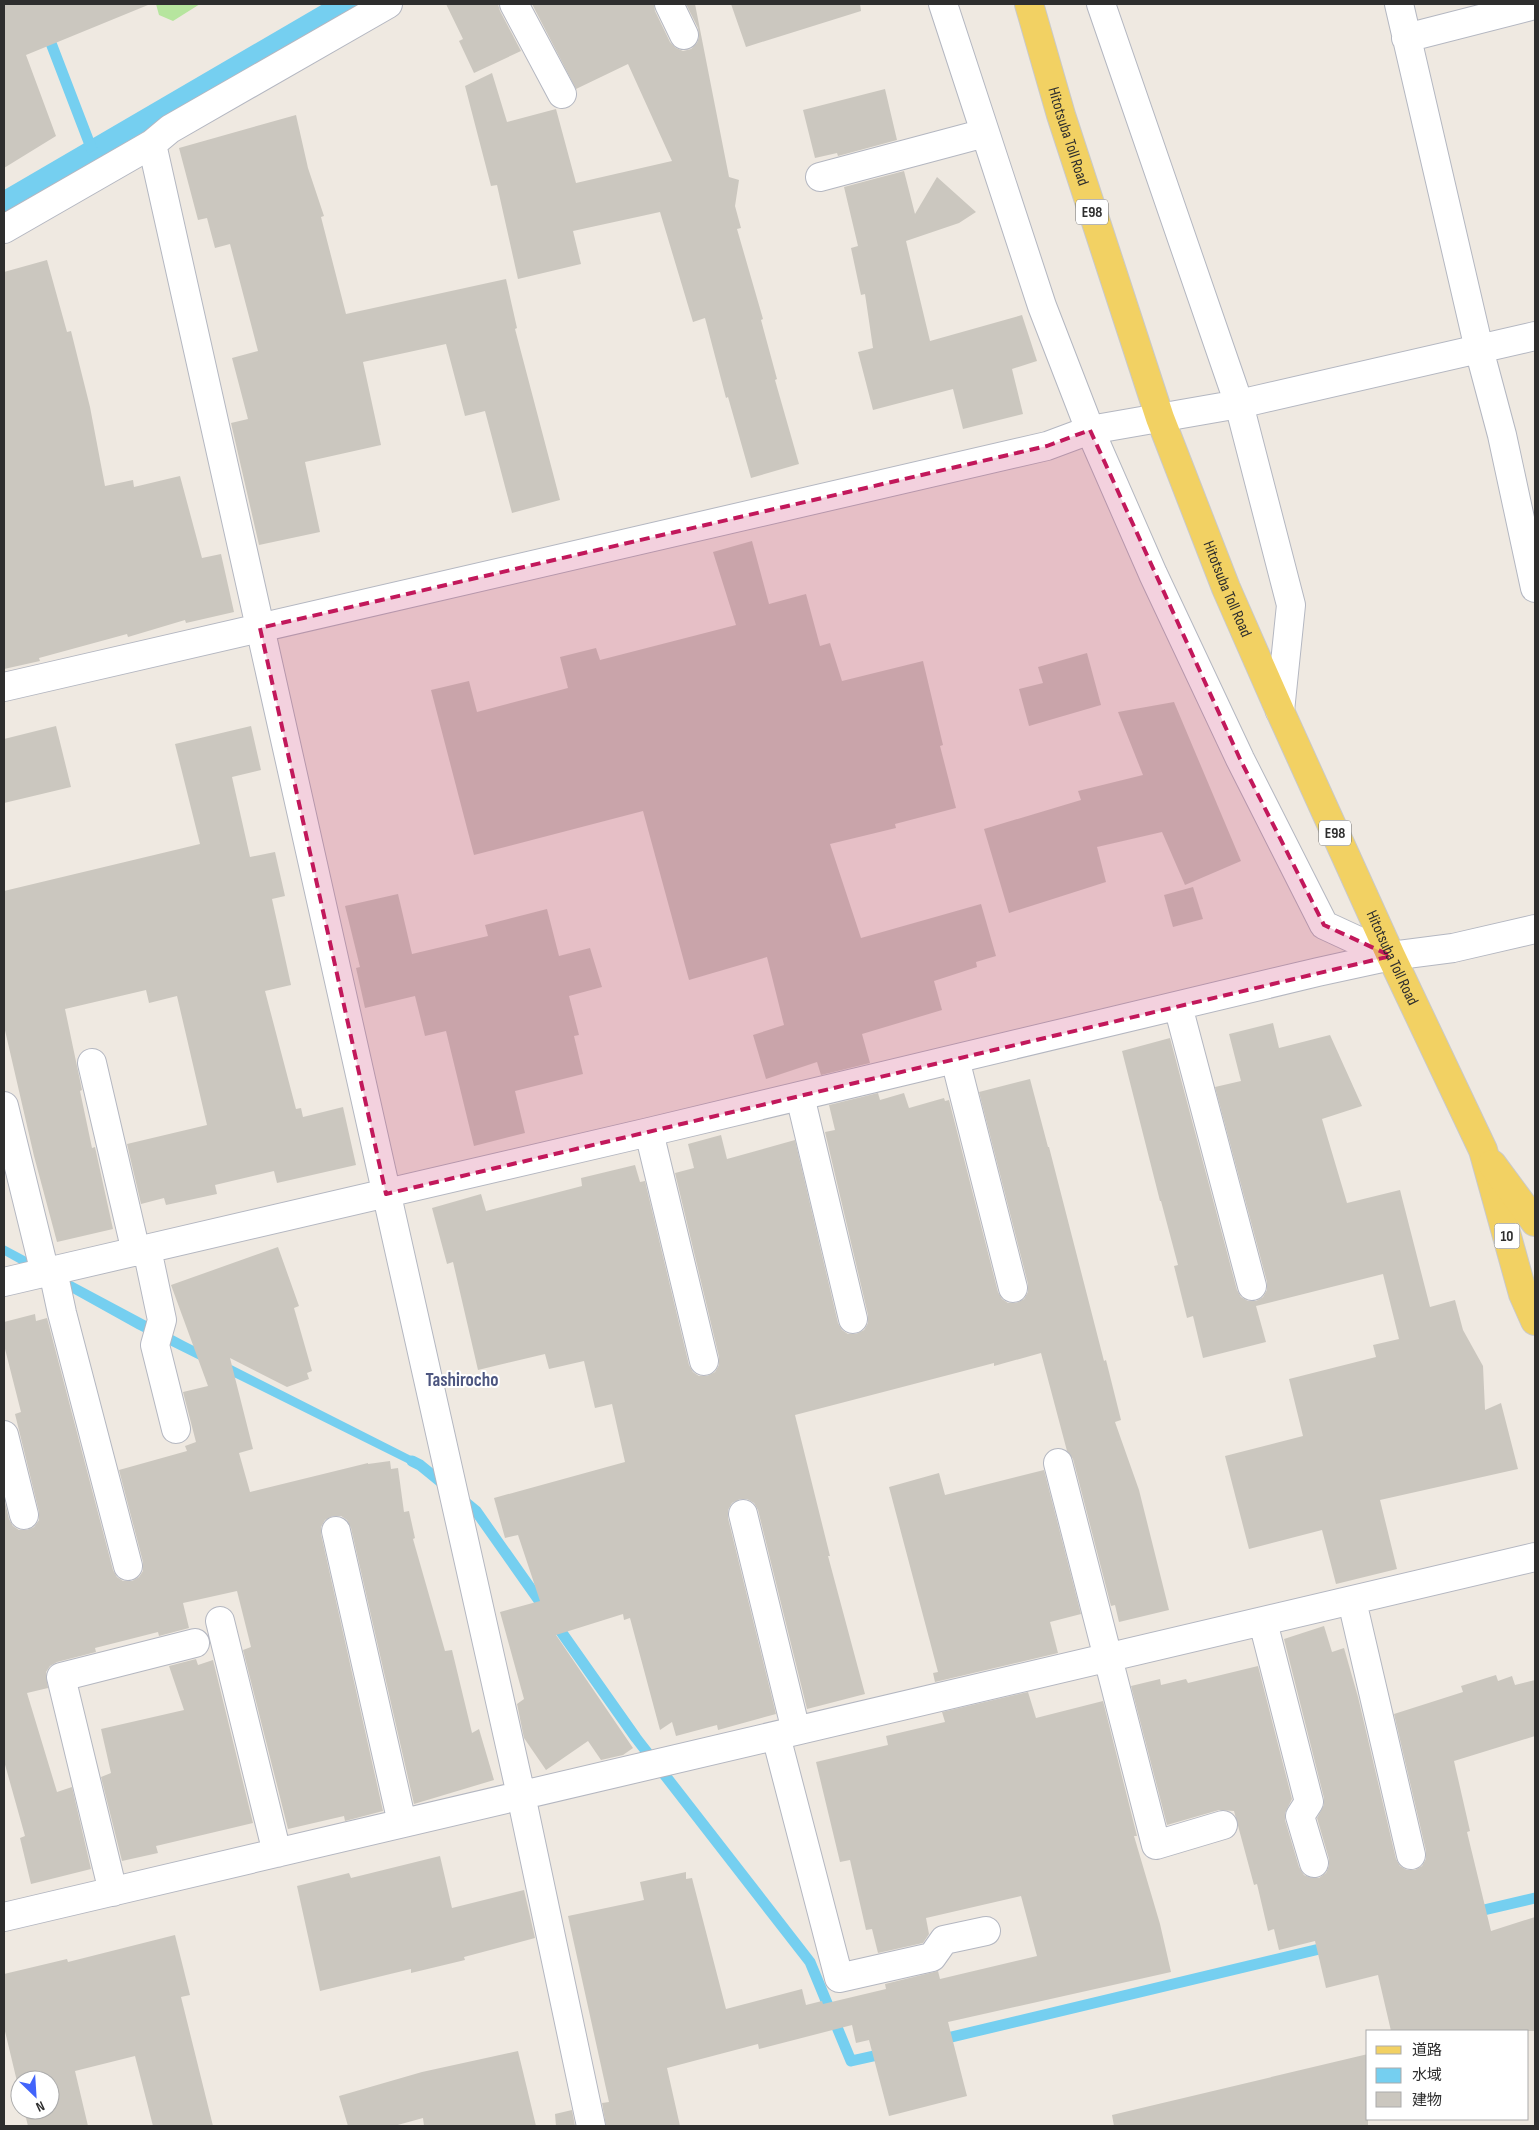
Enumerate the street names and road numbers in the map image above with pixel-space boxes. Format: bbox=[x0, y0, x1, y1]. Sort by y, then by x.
street label: Hitotsuba Toll Road bbox=[1044, 85, 1093, 188]
road number: E98 bbox=[1076, 200, 1108, 224]
street label: Hitotsuba Toll Road bbox=[1199, 538, 1256, 640]
road number: E98 bbox=[1319, 820, 1351, 846]
street label: Hitotsuba Toll Road bbox=[1362, 907, 1422, 1008]
road number: 10 bbox=[1494, 1224, 1520, 1248]

